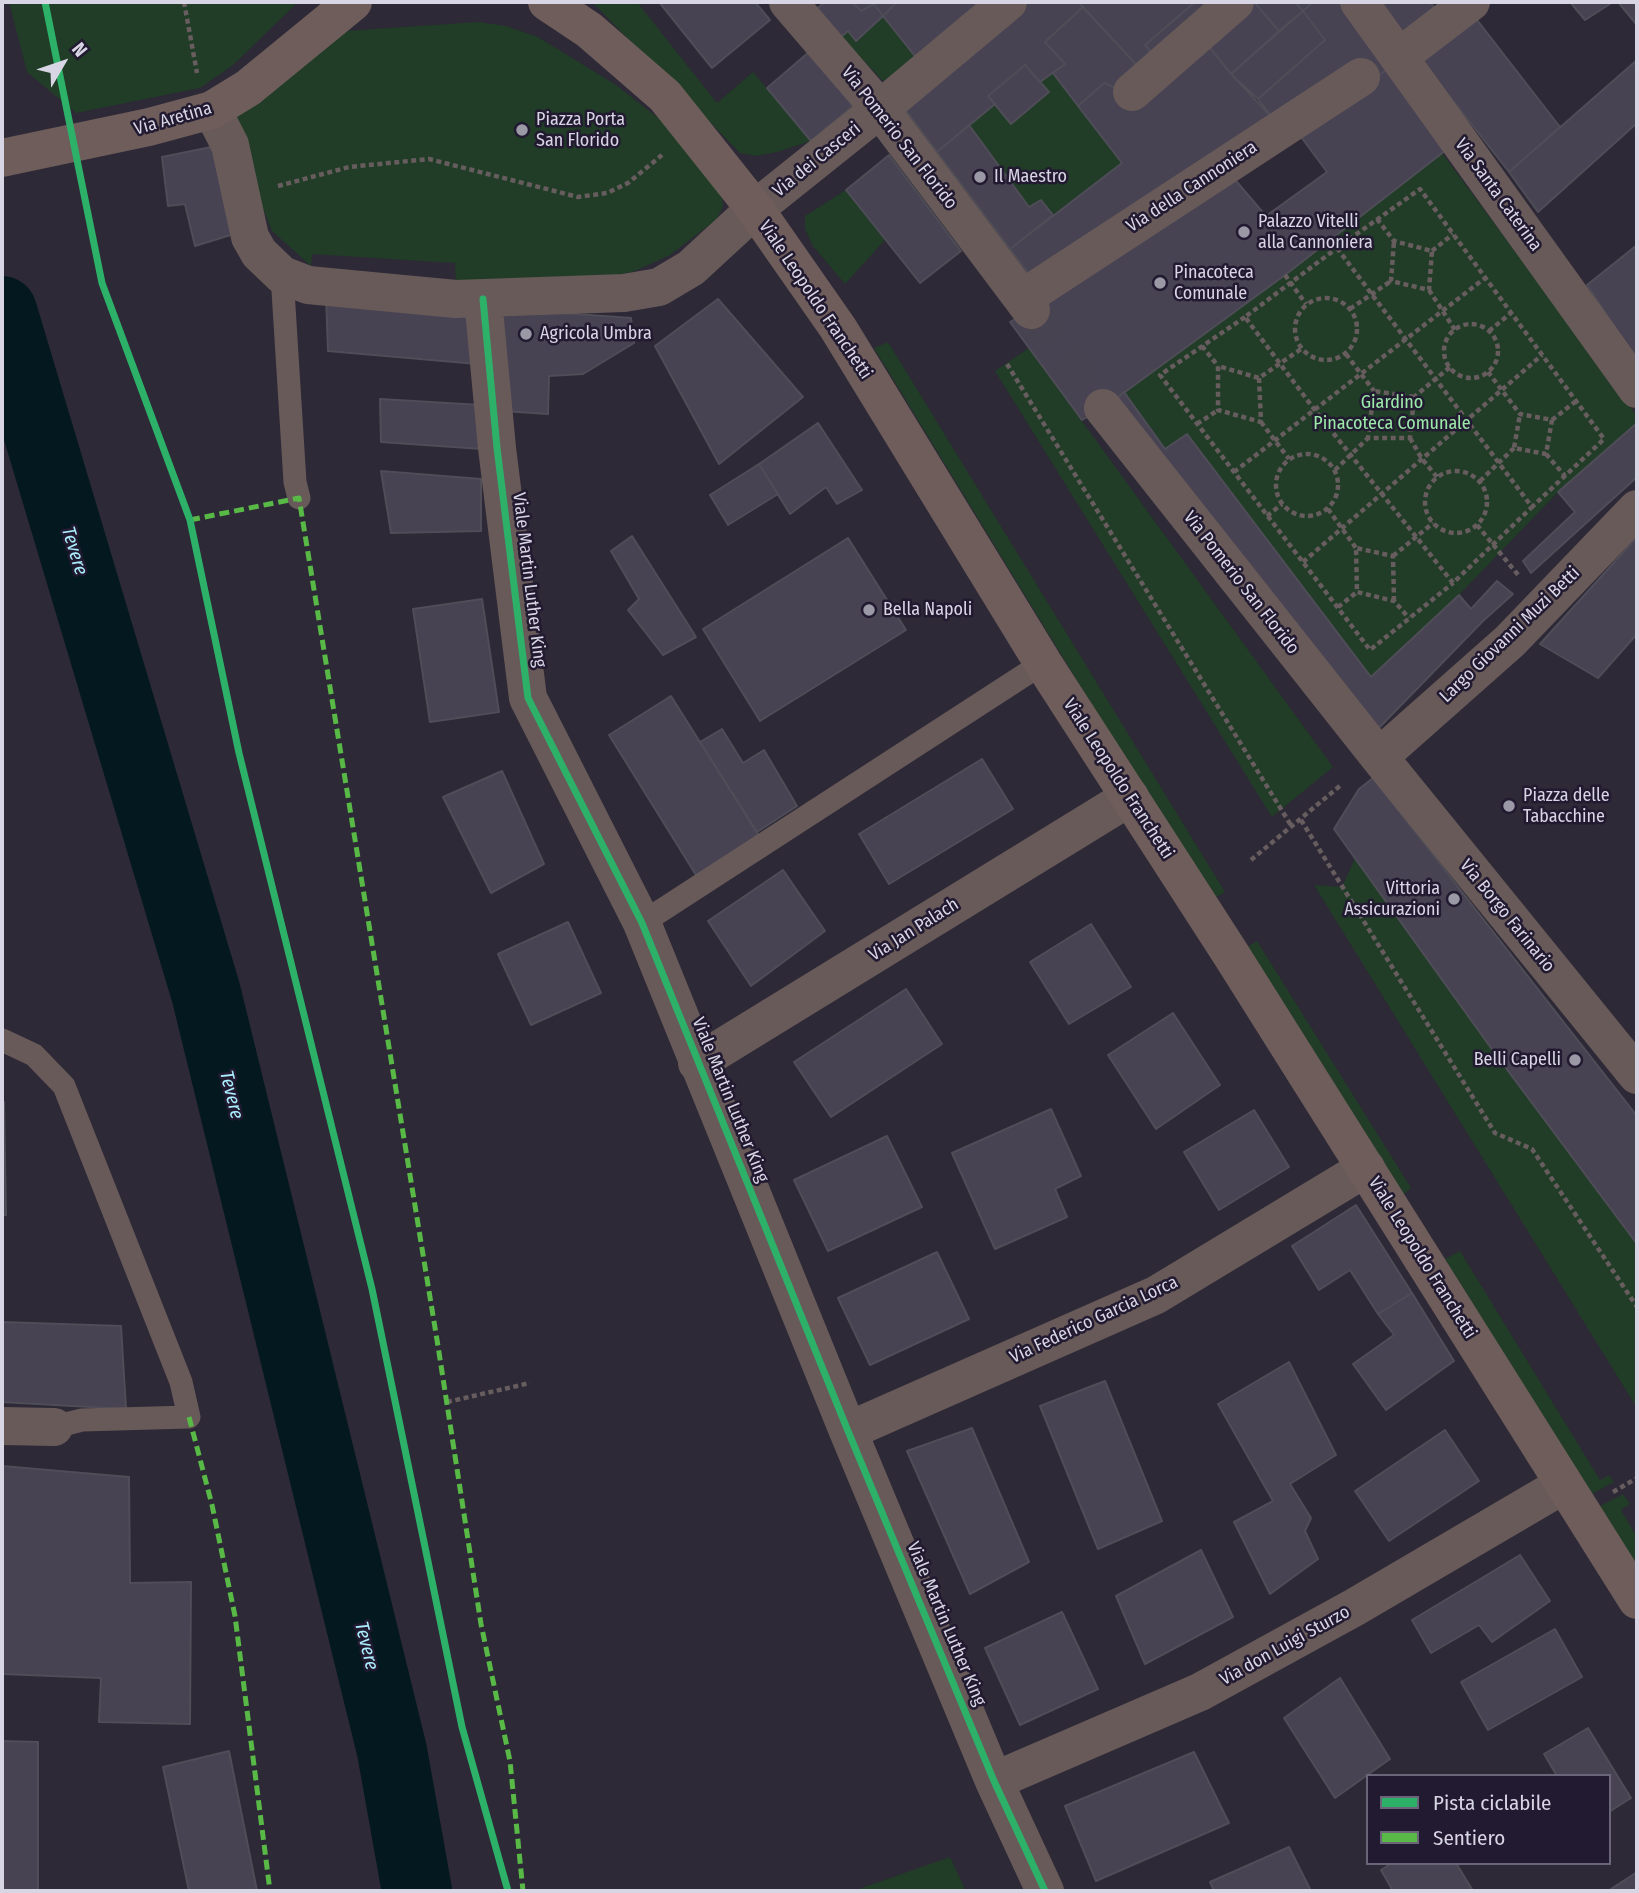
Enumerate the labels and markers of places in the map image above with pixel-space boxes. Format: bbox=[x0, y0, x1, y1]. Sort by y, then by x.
place label: Piazza Porta San Florido bbox=[536, 109, 625, 152]
marker: Piazza Porta San Florido bbox=[514, 122, 530, 138]
place label: Il Maestro bbox=[994, 166, 1067, 188]
marker: Il Maestro bbox=[972, 169, 988, 185]
place label: Palazzo Vitelli alla Cannoniera bbox=[1258, 211, 1373, 254]
marker: Palazzo Vitelli alla Cannoniera bbox=[1236, 224, 1252, 240]
place label: Pinacoteca Comunale bbox=[1174, 262, 1254, 304]
marker: Pinacoteca Comunale bbox=[1152, 275, 1168, 291]
place label: Agricola Umbra bbox=[540, 323, 652, 345]
marker: Agricola Umbra bbox=[518, 326, 534, 342]
place label: Bella Napoli bbox=[883, 599, 972, 621]
marker: Bella Napoli bbox=[861, 602, 877, 618]
place label: Piazza delle Tabacchine bbox=[1523, 785, 1610, 828]
marker: Piazza delle Tabacchine bbox=[1501, 798, 1517, 814]
place label: Vittoria Assicurazioni bbox=[1344, 878, 1440, 920]
marker: Vittoria Assicurazioni bbox=[1446, 891, 1462, 907]
place label: Belli Capelli bbox=[1474, 1049, 1561, 1071]
marker: Belli Capelli bbox=[1567, 1052, 1583, 1068]

